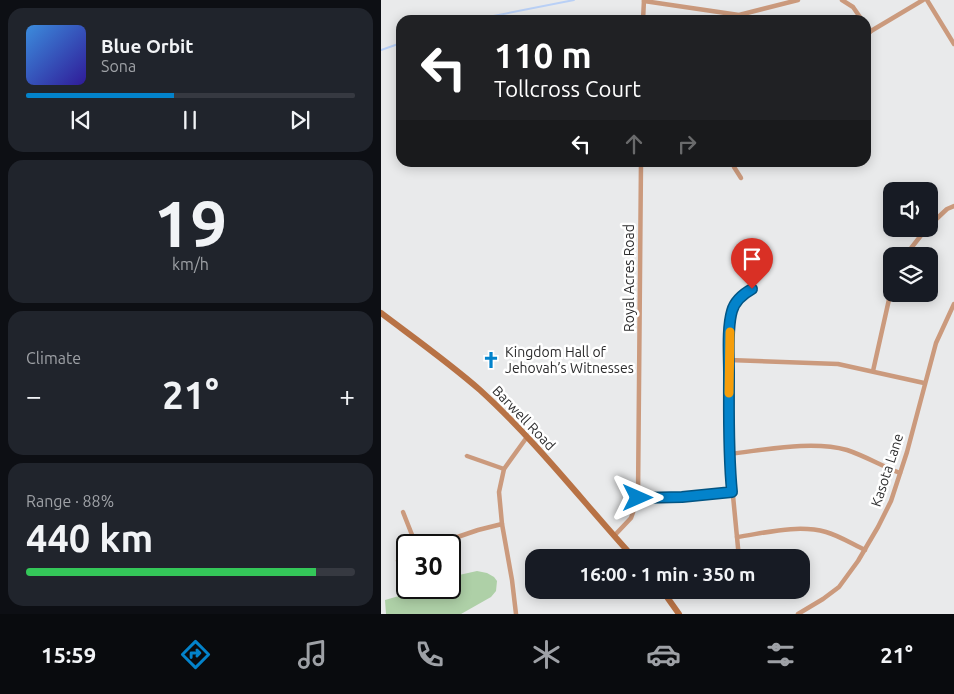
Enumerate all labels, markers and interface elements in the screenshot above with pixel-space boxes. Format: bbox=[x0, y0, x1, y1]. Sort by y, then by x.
text: Blue Orbit bbox=[101, 35, 194, 57]
icon: left bbox=[411, 35, 476, 100]
text: 110 m bbox=[494, 35, 592, 75]
text: Sona bbox=[101, 57, 136, 75]
text: Tollcross Court bbox=[494, 76, 641, 101]
icon: previous bbox=[67, 106, 95, 134]
icon: pause bbox=[176, 106, 204, 134]
icon: next bbox=[286, 106, 314, 134]
icon: left bbox=[567, 130, 595, 158]
icon: ahead bbox=[620, 130, 648, 158]
icon: right bbox=[673, 130, 701, 158]
map controls bbox=[883, 182, 938, 302]
button: sound bbox=[883, 182, 938, 237]
text: 19 bbox=[154, 186, 227, 259]
street label: Royal Acres Road bbox=[621, 224, 637, 332]
pin bbox=[731, 238, 773, 289]
icon: arrive bbox=[738, 245, 766, 273]
button: layers bbox=[883, 247, 938, 302]
text: km/h bbox=[172, 255, 209, 273]
place label: Kingdom Hall of Jehovah’s Witnesses bbox=[505, 344, 634, 376]
text: Climate bbox=[26, 349, 81, 367]
church icon: Kingdom Hall of Jehovah’s Witnesses bbox=[481, 350, 501, 370]
text: 21° bbox=[162, 374, 219, 416]
text: − bbox=[26, 380, 42, 411]
text: + bbox=[339, 380, 355, 411]
street label: Barwell Road bbox=[489, 383, 559, 453]
street label: Kasota Lane bbox=[868, 431, 906, 509]
position arrow bbox=[611, 471, 663, 523]
text: Range · 88% bbox=[26, 492, 114, 510]
text: 440 km bbox=[26, 517, 153, 559]
speed limit sign: 30 bbox=[396, 534, 461, 599]
text: 16:00 · 1 min · 350 m bbox=[580, 563, 755, 585]
icon: directions bbox=[178, 637, 213, 672]
icon: music bbox=[295, 637, 330, 672]
icon: phone bbox=[412, 637, 447, 672]
icon: climate bbox=[529, 637, 564, 672]
icon: car bbox=[646, 637, 681, 672]
icon: filters bbox=[763, 637, 798, 672]
text: 15:59 bbox=[41, 642, 96, 667]
text: 21° bbox=[880, 642, 913, 667]

